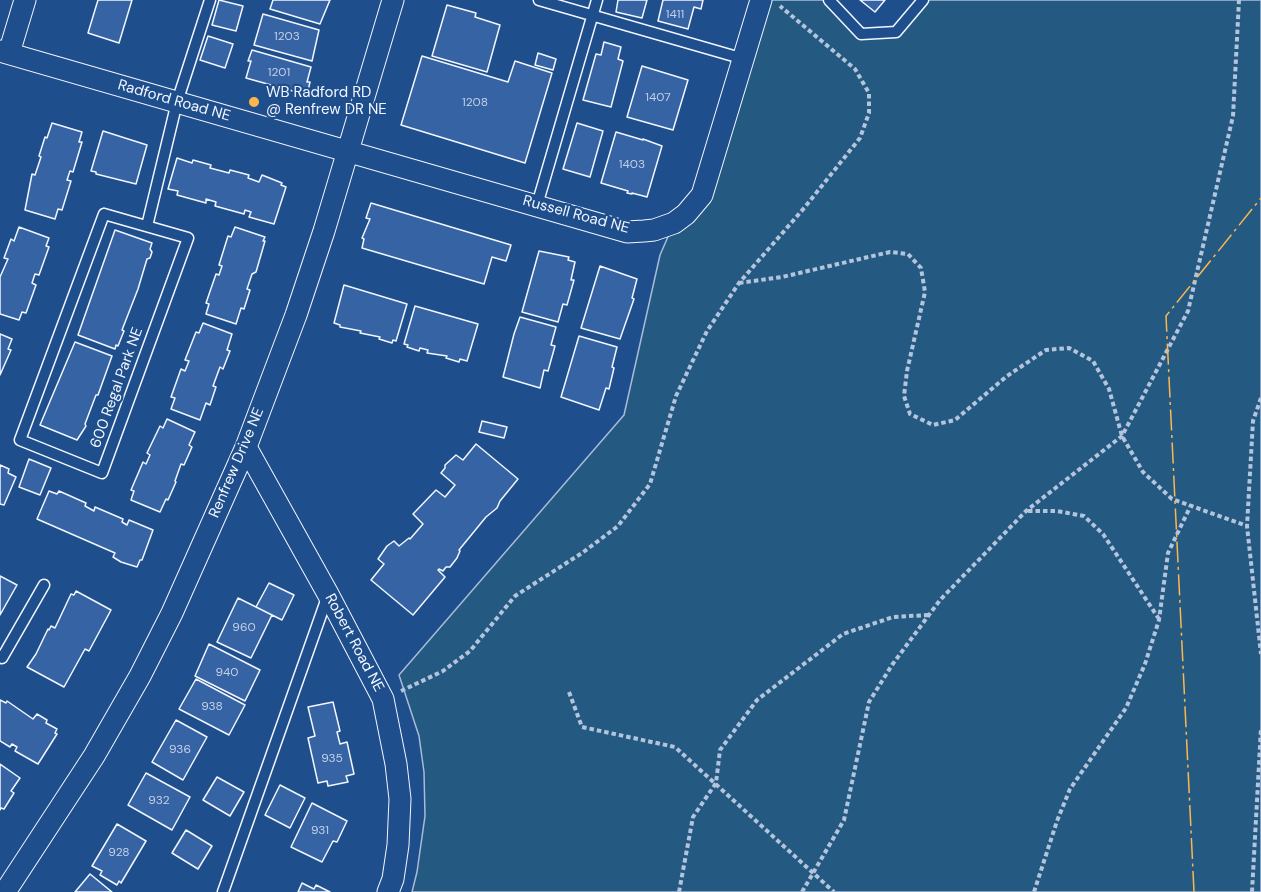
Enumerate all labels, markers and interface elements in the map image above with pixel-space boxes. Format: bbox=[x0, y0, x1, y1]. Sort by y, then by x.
house number: 1411 bbox=[666, 8, 684, 22]
house number: 1203 bbox=[274, 30, 300, 44]
house number: 1201 bbox=[268, 66, 290, 80]
street label: Radford Road NE bbox=[116, 76, 232, 126]
place label: WB Radford RD @ Renfrew DR NE bbox=[266, 84, 387, 119]
house number: 1407 bbox=[645, 91, 671, 105]
marker: WB Radford RD @ Renfrew DR NE bbox=[247, 95, 261, 109]
house number: 1208 bbox=[462, 96, 488, 110]
house number: 1403 bbox=[619, 158, 645, 172]
street label: Russell Road NE bbox=[521, 192, 631, 238]
street label: 600 Regal Park NE bbox=[87, 325, 147, 451]
street label: Renfrew Drive NE bbox=[206, 405, 268, 521]
street label: Robert Road NE bbox=[321, 591, 387, 695]
house number: 960 bbox=[232, 621, 256, 635]
house number: 940 bbox=[215, 666, 239, 680]
house number: 938 bbox=[201, 700, 223, 714]
house number: 936 bbox=[169, 743, 191, 757]
house number: 935 bbox=[321, 752, 343, 766]
house number: 932 bbox=[148, 794, 170, 808]
house number: 931 bbox=[311, 824, 329, 838]
house number: 928 bbox=[108, 846, 130, 860]

